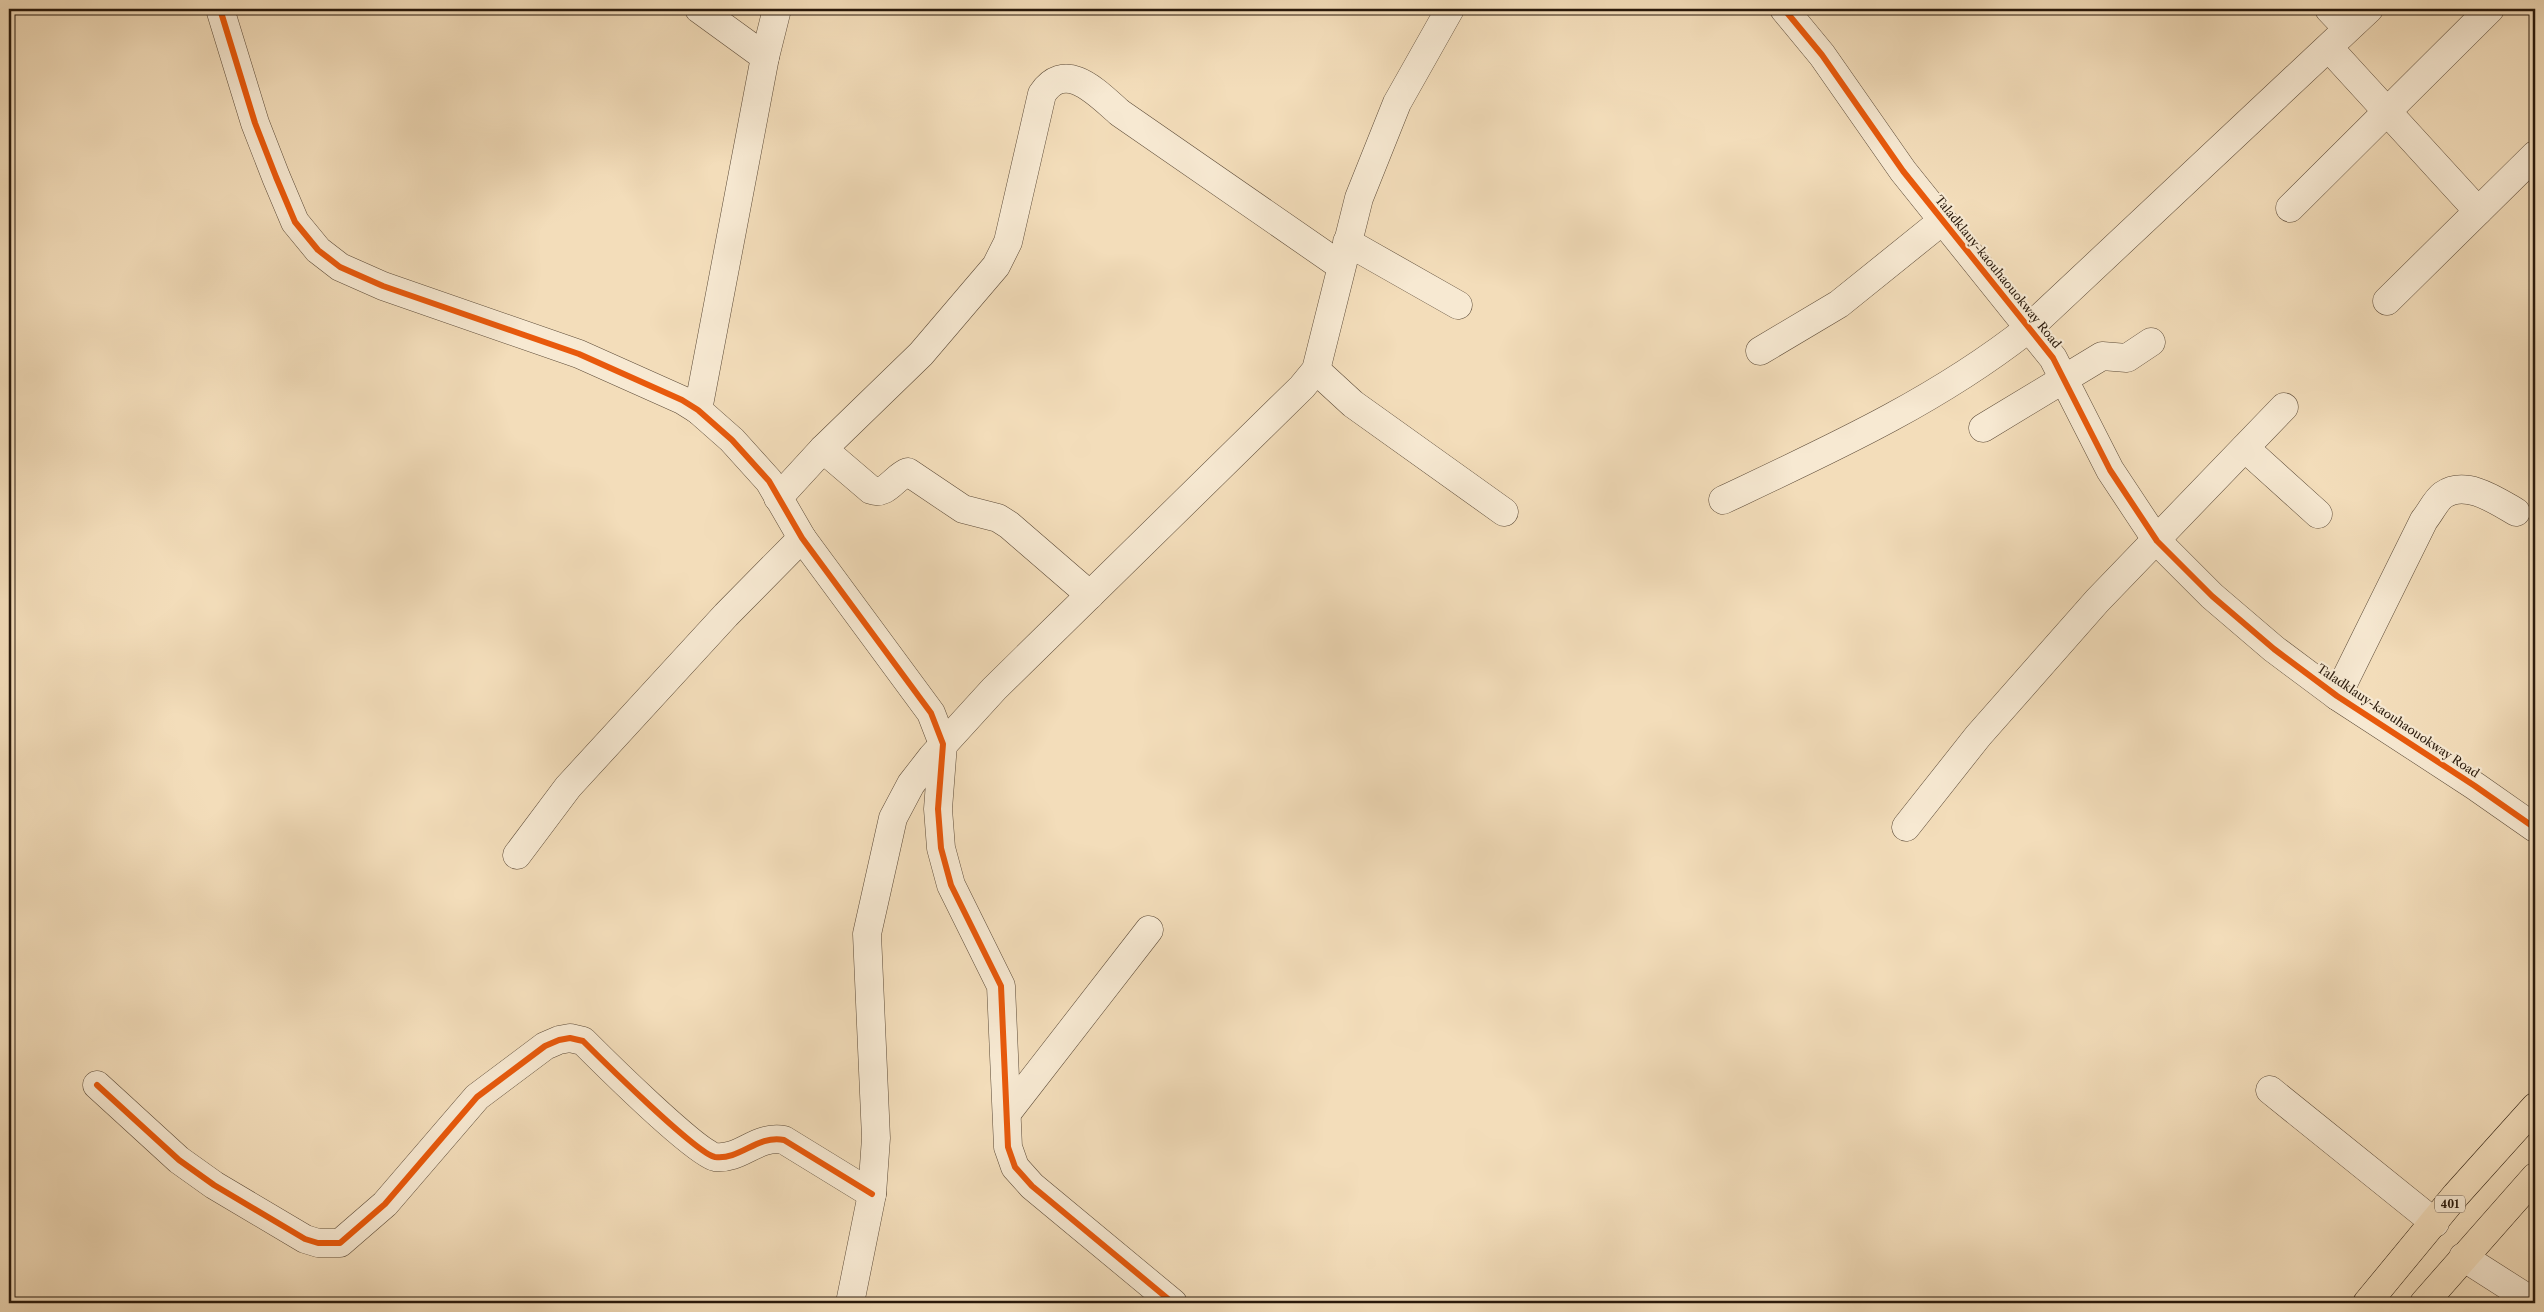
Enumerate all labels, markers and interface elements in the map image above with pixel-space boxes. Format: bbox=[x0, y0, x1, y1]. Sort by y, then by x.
street label: Taladklauy-kaouhaouokway Road bbox=[1932, 192, 2065, 352]
street label: Taladklauy-kaouhaouokway Road bbox=[2314, 661, 2483, 781]
road number: 401 bbox=[2435, 1196, 2465, 1212]

